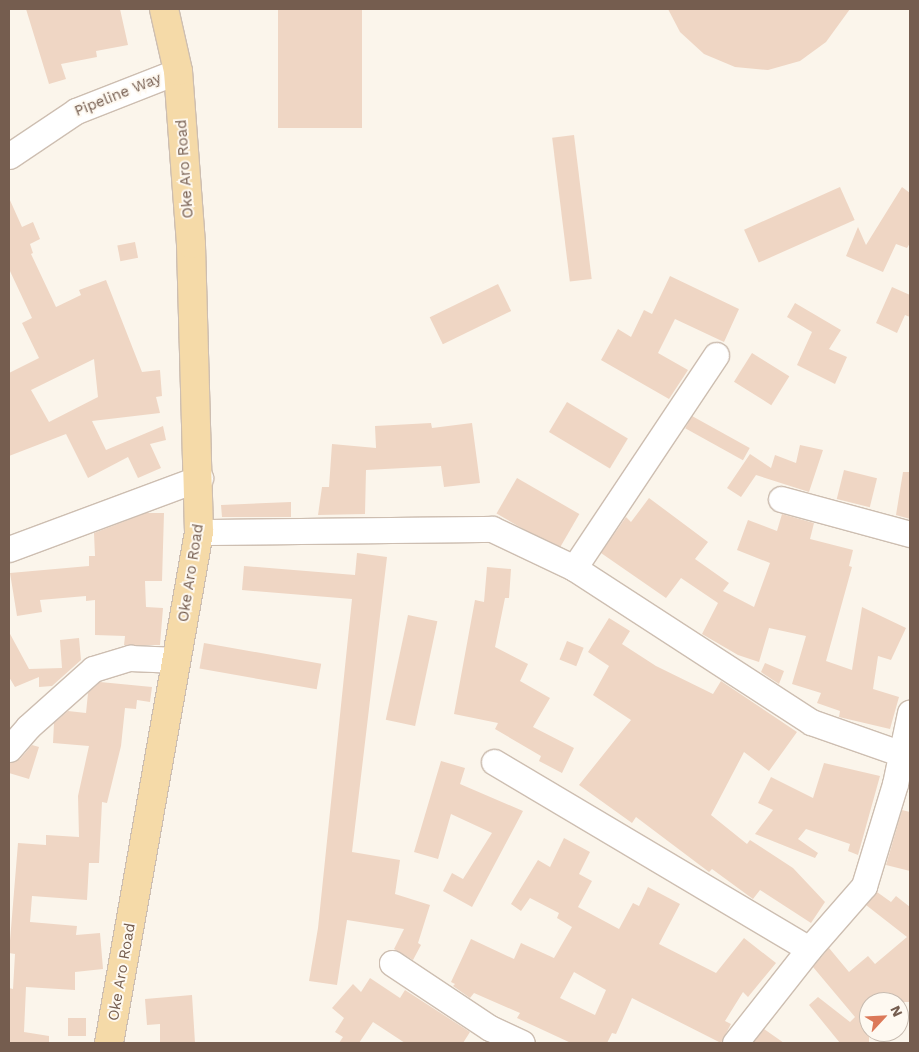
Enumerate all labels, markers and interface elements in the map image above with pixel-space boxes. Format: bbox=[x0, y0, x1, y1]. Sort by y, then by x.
street label: Pipeline Way bbox=[72, 69, 164, 121]
street label: Oke Aro Road bbox=[173, 119, 197, 219]
street label: Oke Aro Road bbox=[174, 522, 208, 624]
street label: Oke Aro Road bbox=[104, 921, 140, 1023]
north arrow bbox=[859, 992, 909, 1042]
text: N bbox=[887, 1003, 906, 1019]

